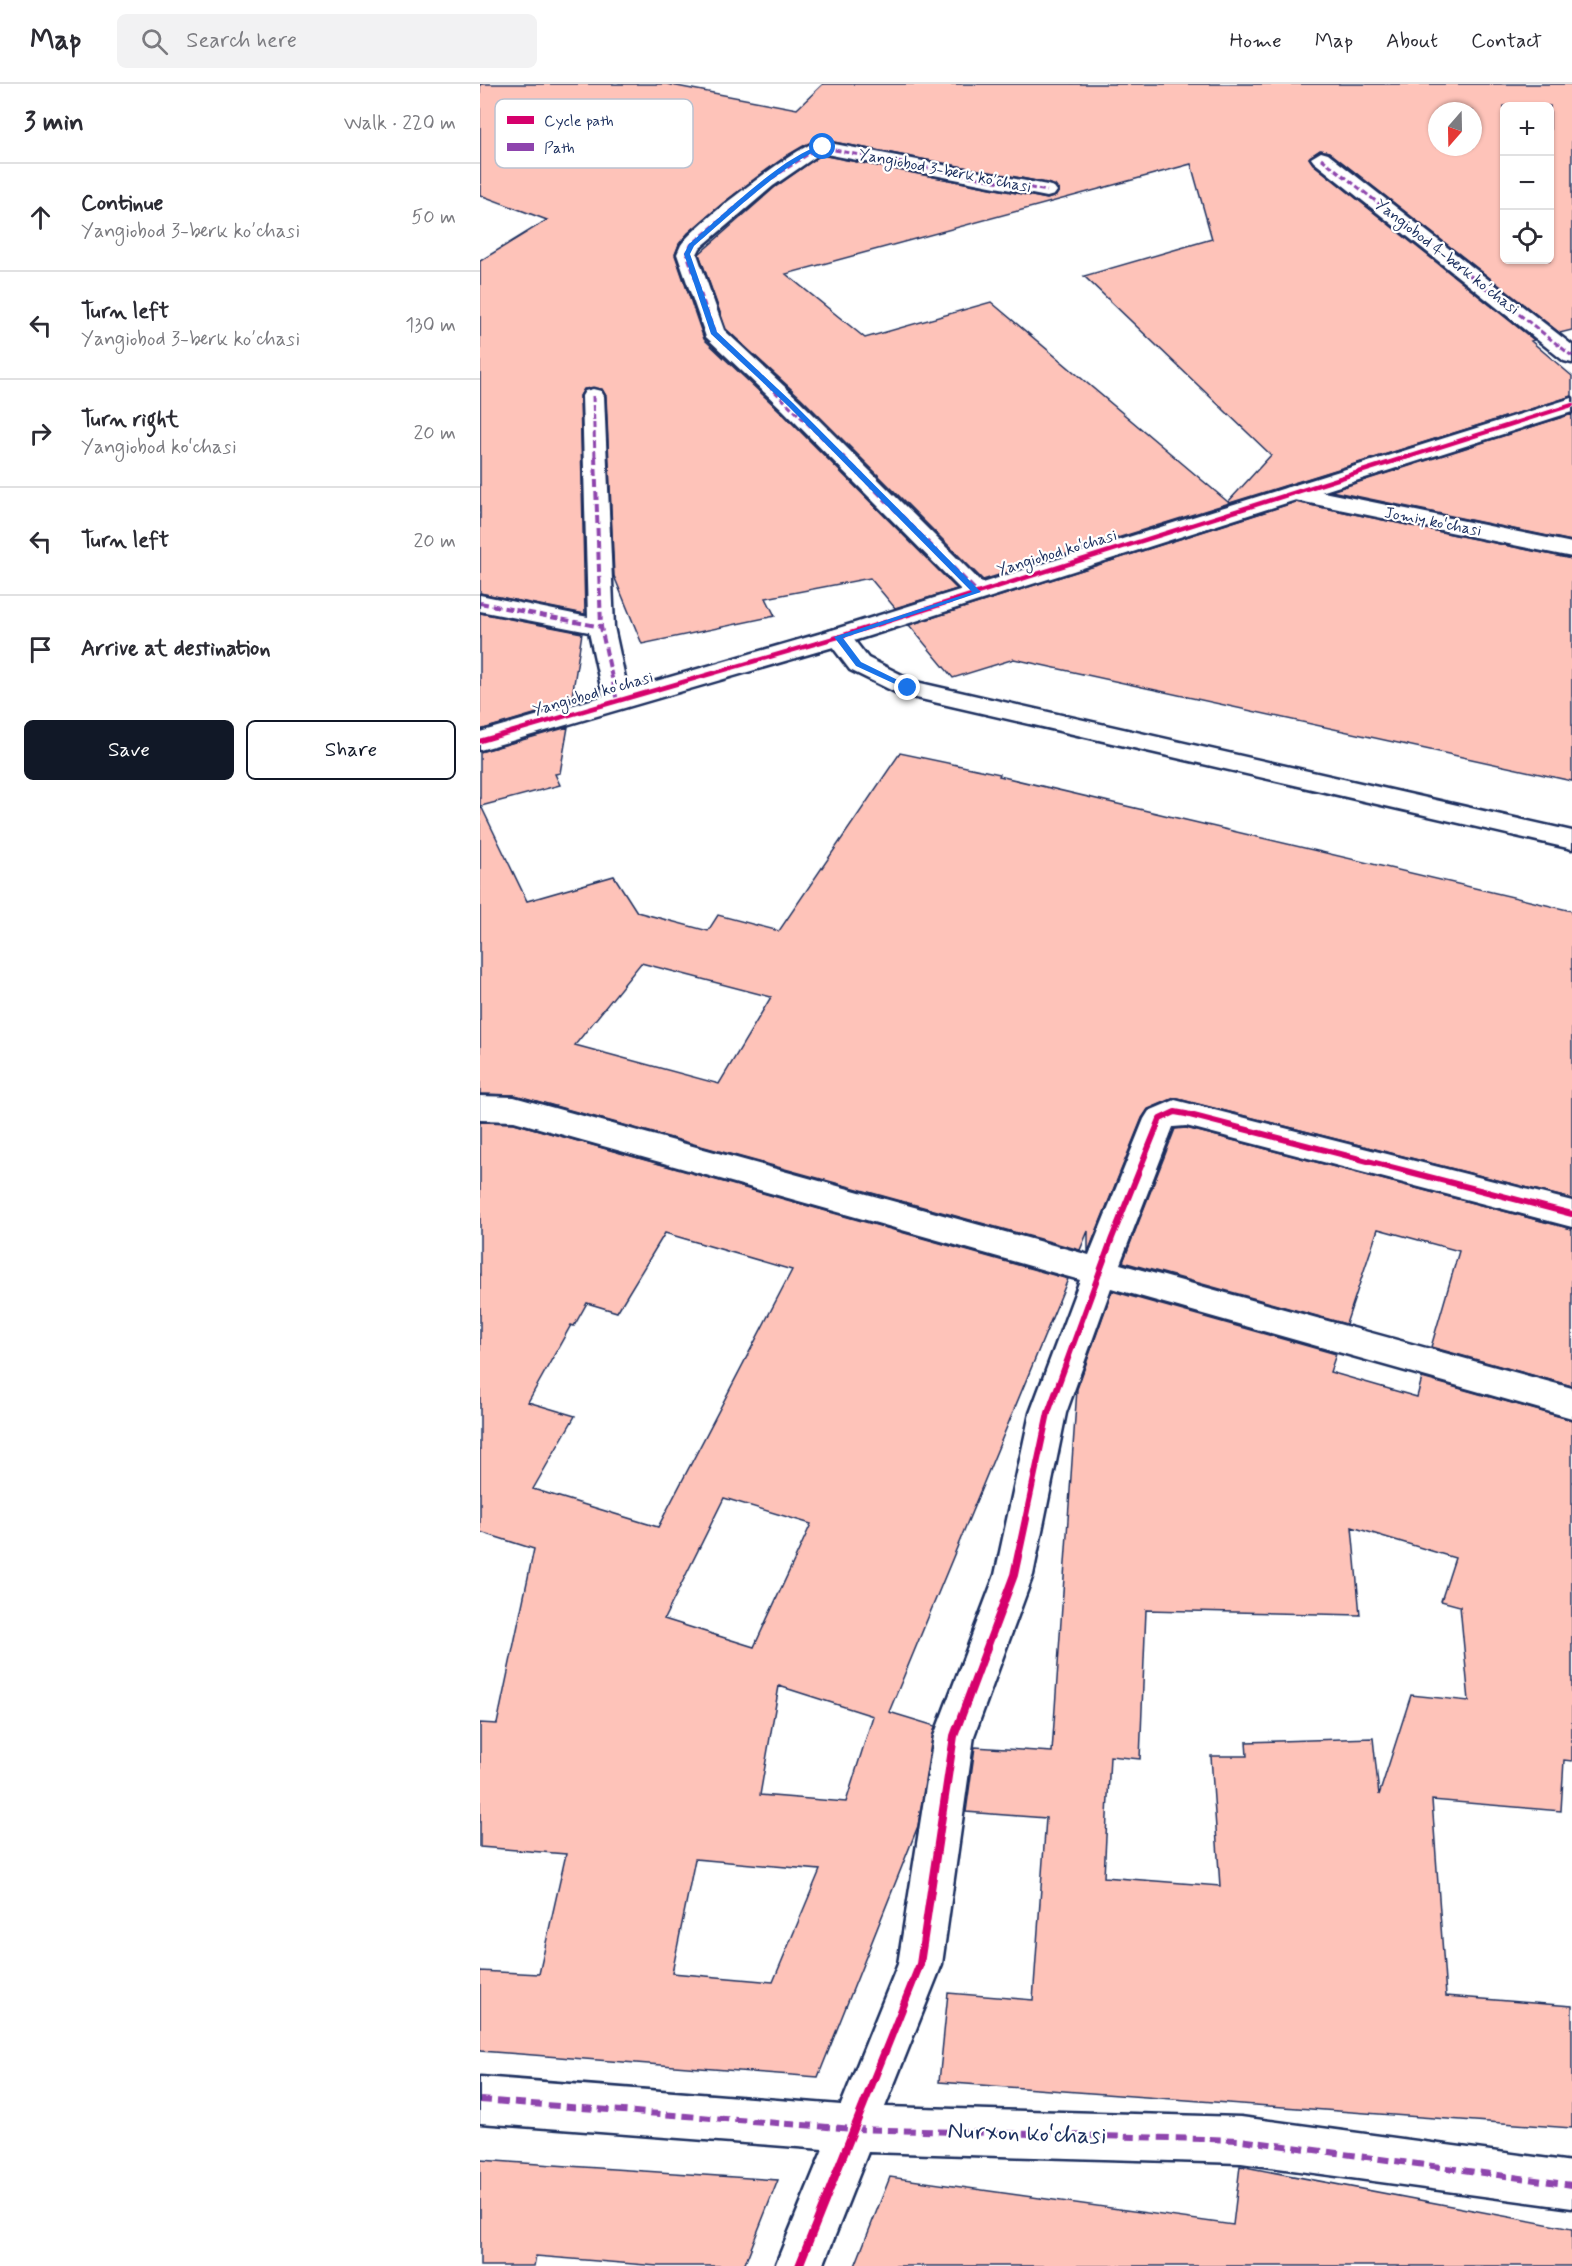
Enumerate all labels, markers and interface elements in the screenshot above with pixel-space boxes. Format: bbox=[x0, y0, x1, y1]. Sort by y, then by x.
search box bbox=[117, 14, 537, 68]
text: Map bbox=[30, 23, 81, 60]
icon: search bbox=[138, 25, 171, 58]
text: Search here bbox=[186, 27, 297, 55]
text: Home bbox=[1230, 27, 1282, 55]
text: Map bbox=[1315, 27, 1353, 55]
text: About bbox=[1386, 27, 1438, 55]
text: Contact bbox=[1471, 27, 1542, 55]
legend bbox=[495, 99, 693, 168]
north arrow bbox=[1428, 102, 1482, 156]
map controls bbox=[1500, 102, 1554, 264]
button: + bbox=[1500, 102, 1554, 156]
text: 3 min bbox=[24, 106, 84, 140]
text: Walk · 220 m bbox=[344, 110, 456, 137]
text: Cycle path bbox=[544, 111, 614, 132]
route start bbox=[809, 133, 835, 159]
text: Path bbox=[544, 138, 575, 159]
street label: Yangiobod 3-berk koʼchasi bbox=[857, 144, 1033, 199]
button: − bbox=[1500, 156, 1554, 210]
text: Continue bbox=[81, 190, 163, 218]
street label: Yangiobod 4-berk koʼchasi bbox=[1370, 194, 1523, 321]
icon: ahead bbox=[24, 201, 57, 234]
text: 50 m bbox=[411, 204, 456, 231]
button: locate bbox=[1500, 210, 1554, 264]
text: Yangiobod 3-berk koʼchasi bbox=[81, 218, 300, 245]
text: Turn left bbox=[81, 298, 169, 326]
icon: left bbox=[24, 309, 57, 342]
text: 130 m bbox=[405, 312, 456, 339]
text: Yangiobod 3-berk koʼchasi bbox=[81, 326, 300, 353]
text: Turn right bbox=[81, 406, 179, 434]
icon: right bbox=[24, 417, 57, 450]
text: 20 m bbox=[413, 420, 456, 447]
text: Yangiobod koʻchasi bbox=[81, 434, 237, 461]
street label: Jomiy koʻchasi bbox=[1383, 502, 1483, 542]
icon: left bbox=[24, 525, 57, 558]
street label: Yangiobod koʻchasi bbox=[994, 525, 1120, 582]
text: Turn left bbox=[81, 527, 169, 555]
text: 20 m bbox=[413, 528, 456, 555]
icon: arrive bbox=[24, 633, 57, 666]
text: Arrive at destination bbox=[81, 635, 271, 663]
street label: Yangiobod koʻchasi bbox=[530, 667, 656, 722]
route end bbox=[894, 674, 920, 700]
button: Save bbox=[24, 720, 234, 780]
button: Share bbox=[246, 720, 456, 780]
street label: Nurxon koʻchasi bbox=[947, 2116, 1107, 2152]

